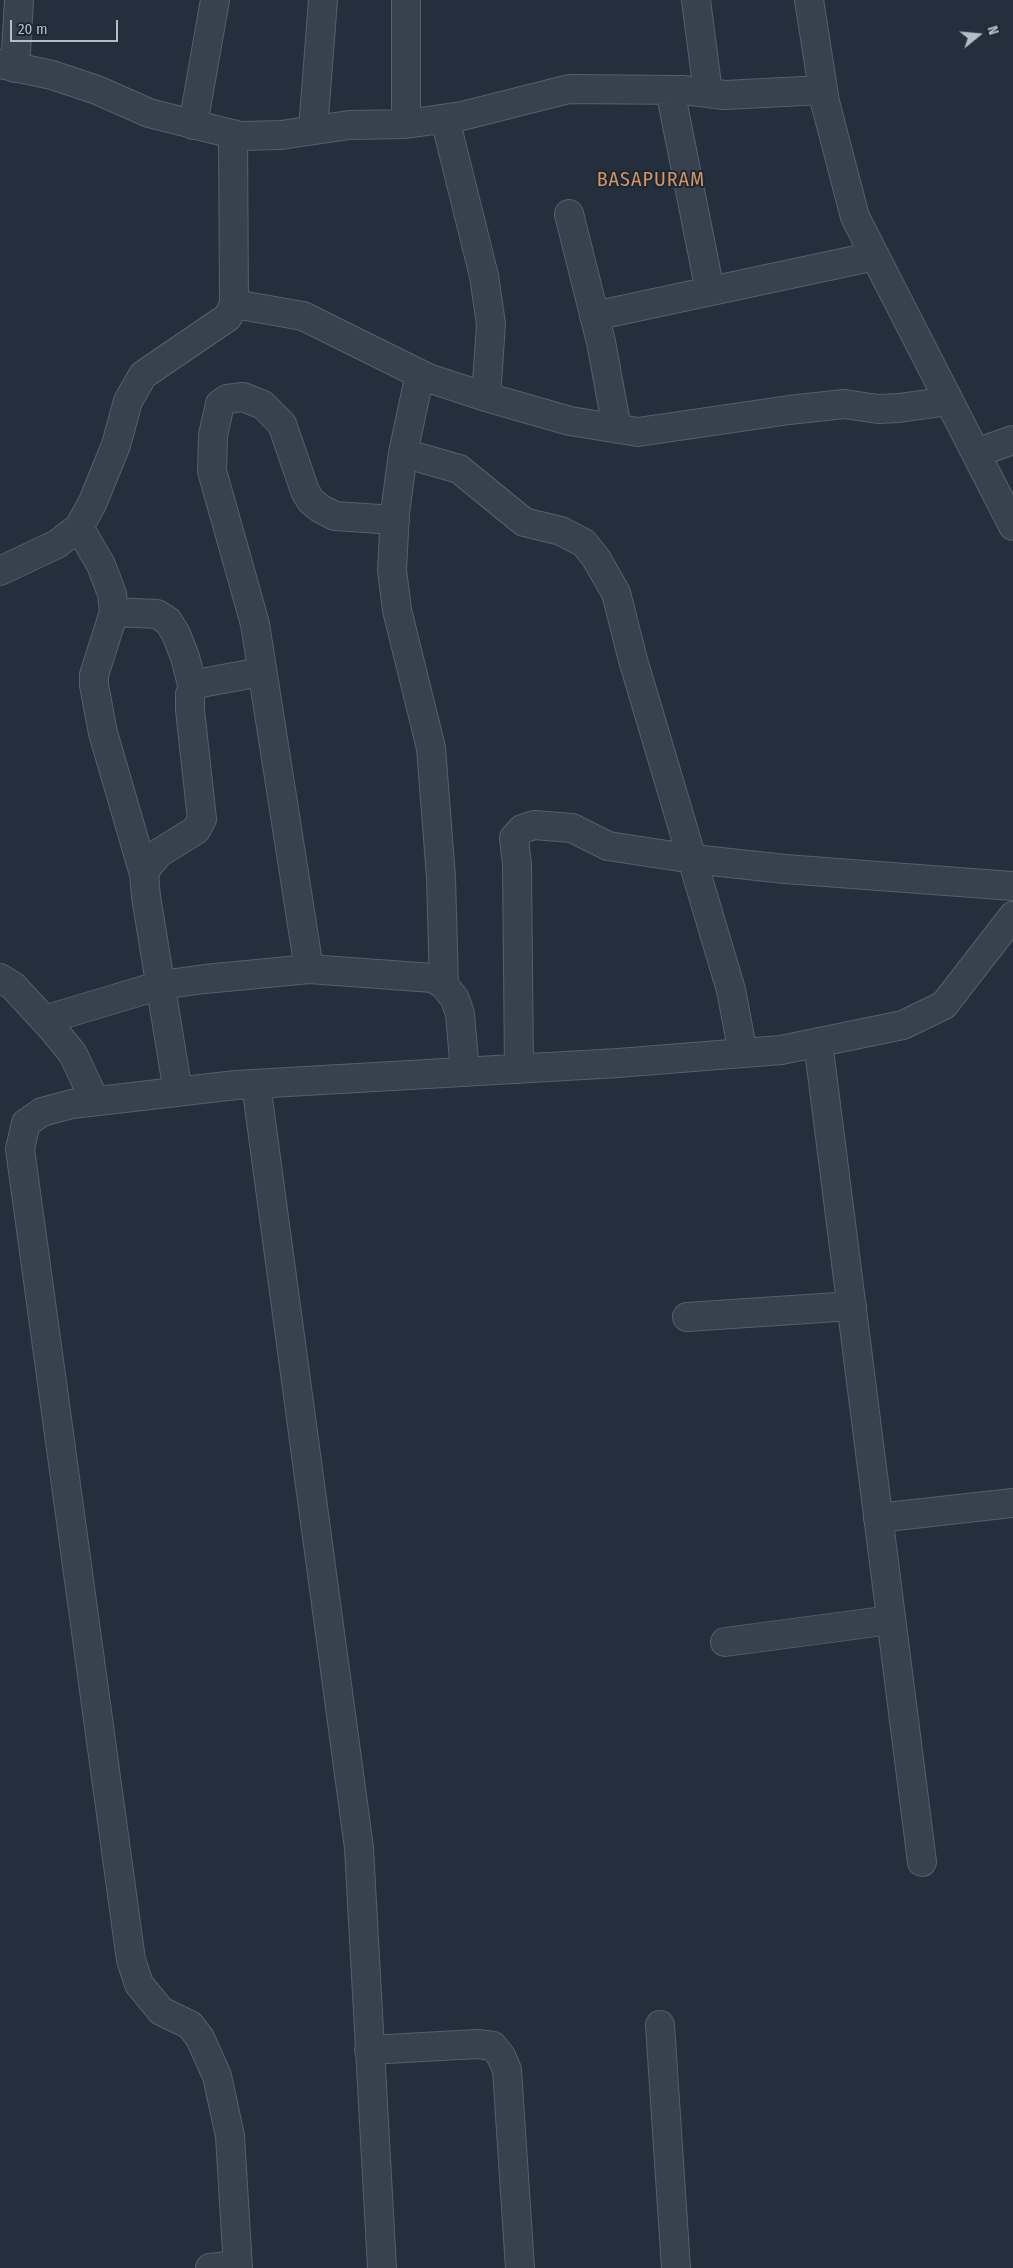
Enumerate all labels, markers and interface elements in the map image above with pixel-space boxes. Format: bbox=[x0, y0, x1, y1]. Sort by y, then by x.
scale bar bbox=[12, 10, 120, 42]
north arrow bbox=[953, 10, 1003, 60]
text: 20 m bbox=[18, 20, 48, 38]
text: N bbox=[983, 24, 1002, 37]
district label: BASAPURAM bbox=[596, 168, 706, 192]

